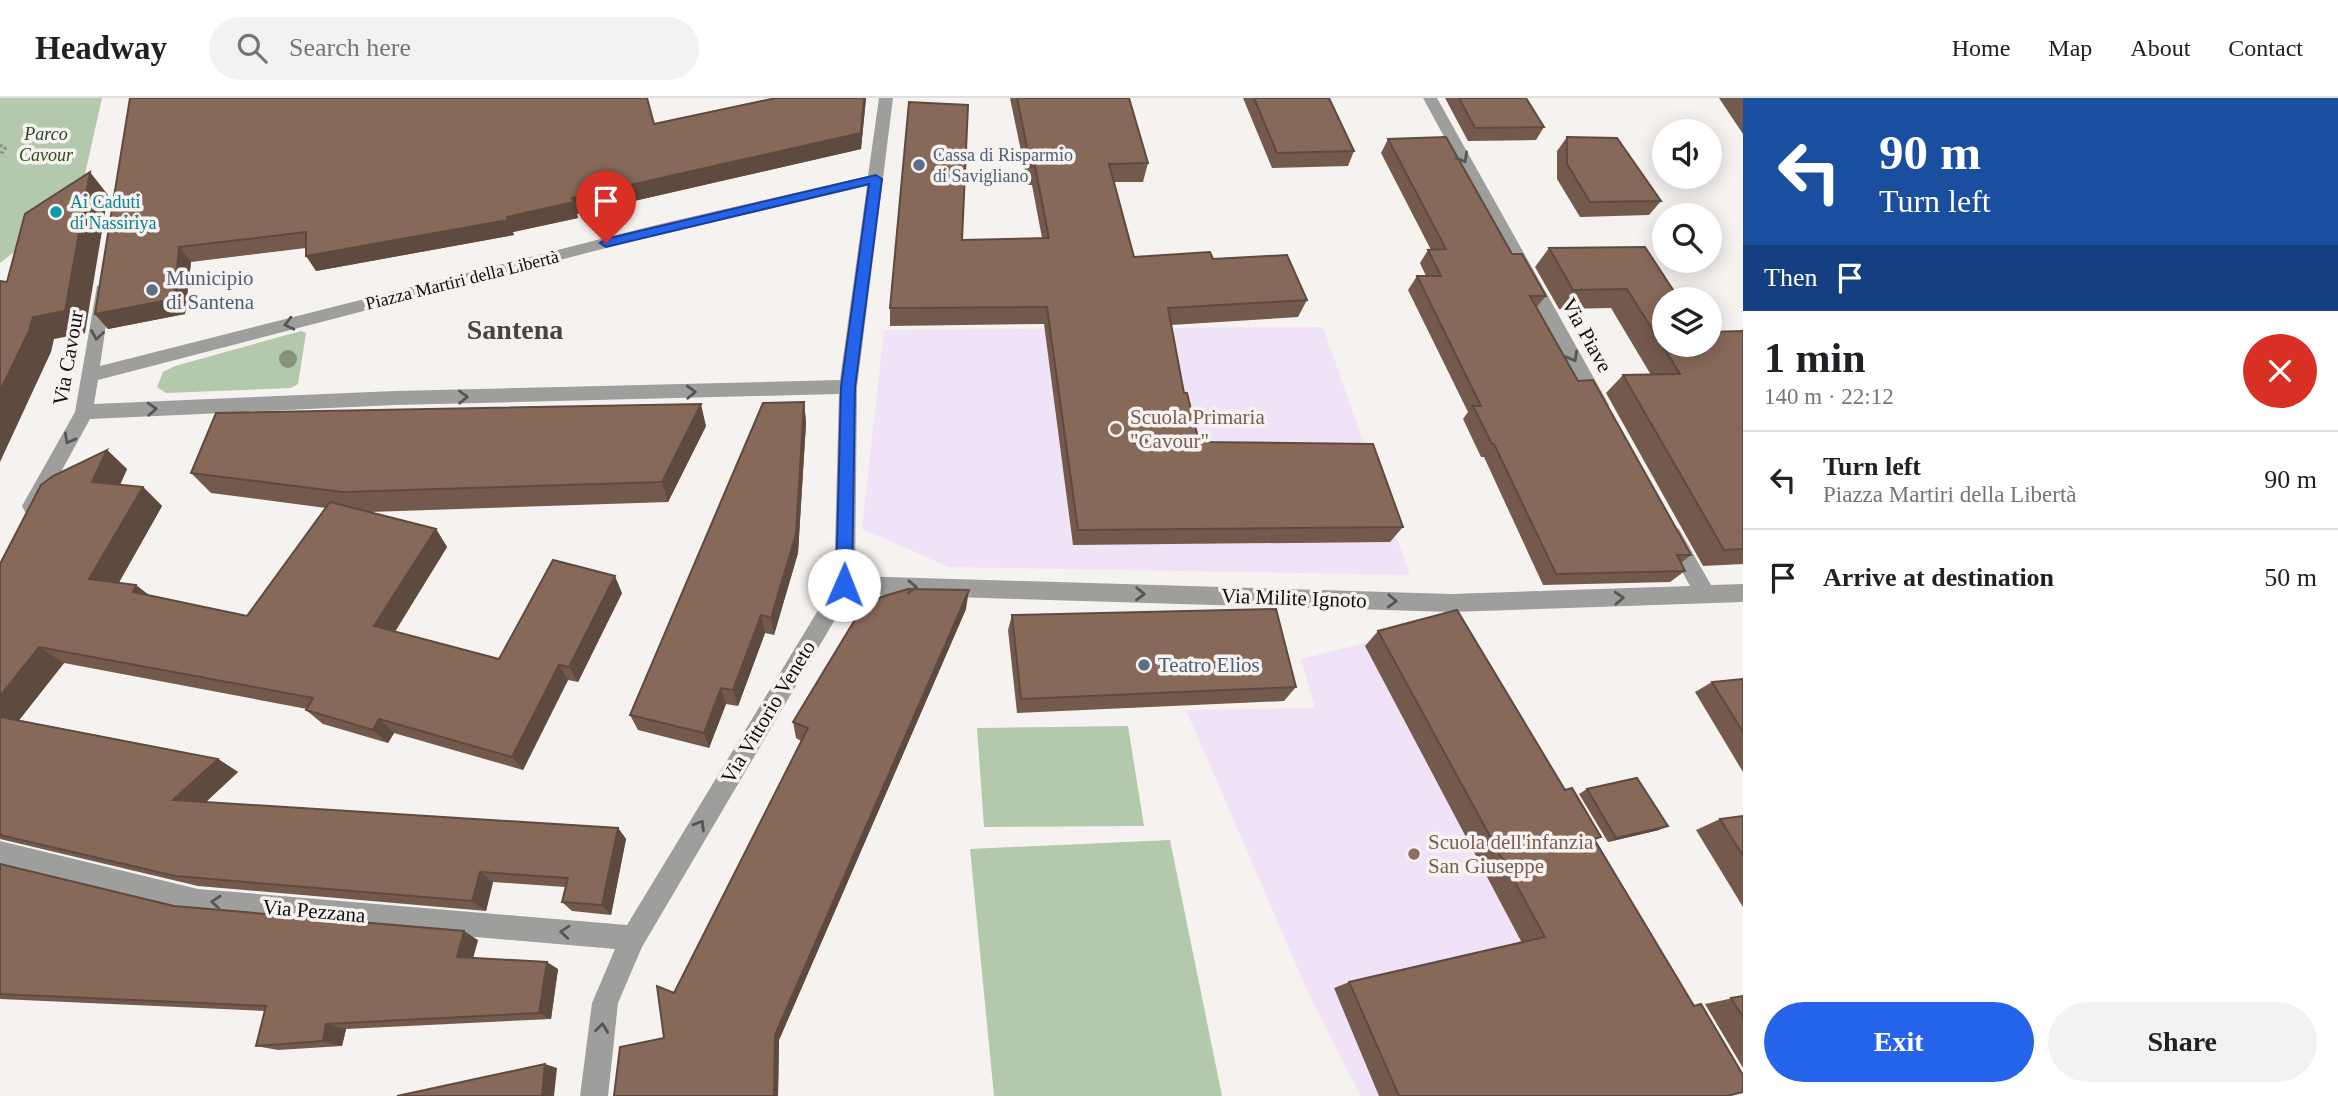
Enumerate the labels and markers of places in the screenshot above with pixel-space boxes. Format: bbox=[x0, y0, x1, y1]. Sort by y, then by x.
place label: Cassa di Risparmio di Savigliano bbox=[933, 145, 1073, 186]
marker: Cassa di Risparmio di Savigliano bbox=[911, 157, 927, 173]
pin bbox=[576, 171, 636, 243]
place label: Ai Caduti di Nassiriya bbox=[70, 192, 156, 233]
marker: Ai Caduti di Nassiriya bbox=[48, 204, 64, 220]
place label: Municipio di Santena bbox=[166, 266, 255, 314]
marker: Municipio di Santena bbox=[144, 282, 160, 298]
place label: Scuola Primaria "Cavour" bbox=[1130, 405, 1265, 453]
marker: Scuola Primaria "Cavour" bbox=[1108, 421, 1124, 437]
place label: Teatro Elios bbox=[1158, 653, 1260, 677]
marker: Teatro Elios bbox=[1136, 657, 1152, 673]
place label: Scuola dell'infanzia San Giuseppe bbox=[1428, 830, 1594, 878]
marker: Scuola dell'infanzia San Giuseppe bbox=[1406, 846, 1422, 862]

